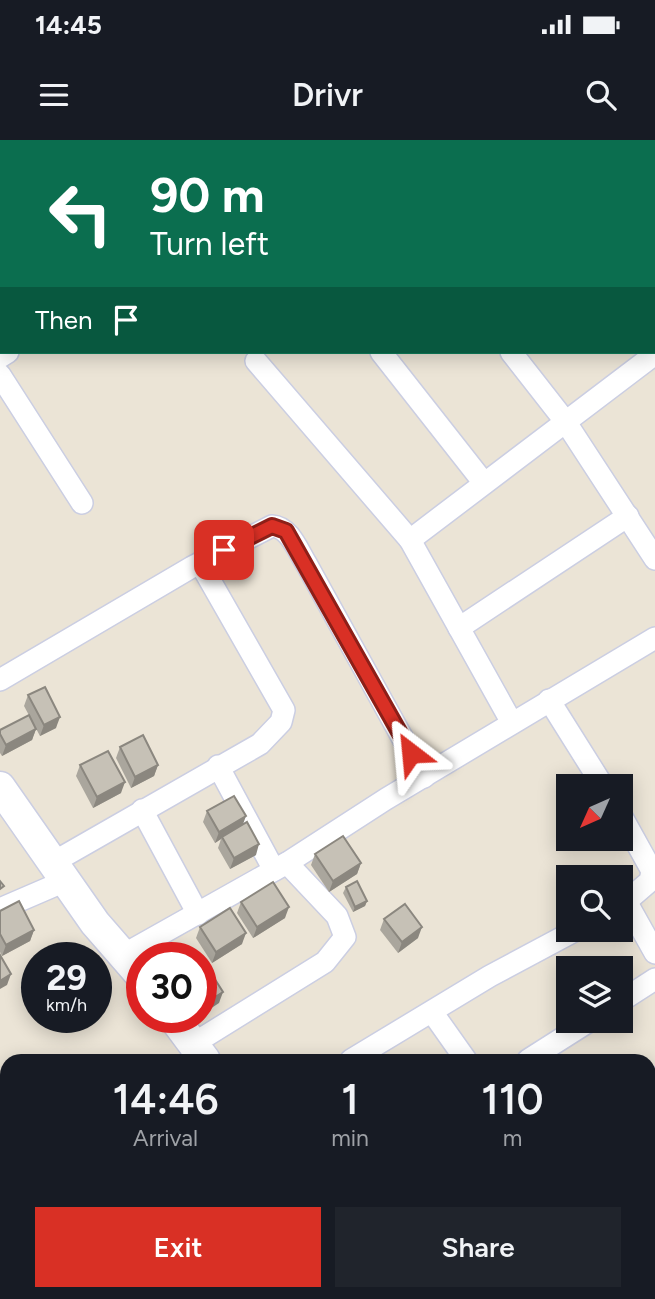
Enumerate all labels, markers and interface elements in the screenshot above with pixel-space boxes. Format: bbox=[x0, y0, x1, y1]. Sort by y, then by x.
text: 14:45 bbox=[35, 9, 102, 41]
icon: menu bbox=[35, 76, 73, 114]
text: Drivr bbox=[292, 76, 363, 114]
icon: search bbox=[582, 76, 620, 114]
text: 90 m bbox=[150, 165, 265, 224]
icon: left bbox=[35, 168, 126, 259]
text: Turn left bbox=[150, 225, 269, 263]
icon: arrive bbox=[107, 301, 145, 339]
text: Then bbox=[35, 304, 93, 336]
pin bbox=[194, 520, 254, 580]
icon: arrive bbox=[205, 531, 243, 569]
position arrow bbox=[374, 716, 448, 790]
north arrow bbox=[556, 774, 634, 850]
map controls bbox=[556, 774, 633, 1033]
button: search bbox=[556, 865, 633, 942]
speed limit sign: 30 bbox=[126, 942, 217, 1033]
button: layers bbox=[556, 956, 633, 1033]
text: 29 bbox=[46, 957, 87, 999]
text: km/h bbox=[46, 994, 87, 1016]
text: 14:46 bbox=[112, 1074, 219, 1125]
text: 1 bbox=[341, 1074, 359, 1125]
text: 110 bbox=[481, 1074, 544, 1125]
text: Arrival bbox=[133, 1124, 198, 1152]
text: min bbox=[331, 1124, 369, 1152]
text: m bbox=[503, 1124, 522, 1152]
button: Exit bbox=[35, 1207, 321, 1287]
button: Share bbox=[335, 1207, 621, 1287]

